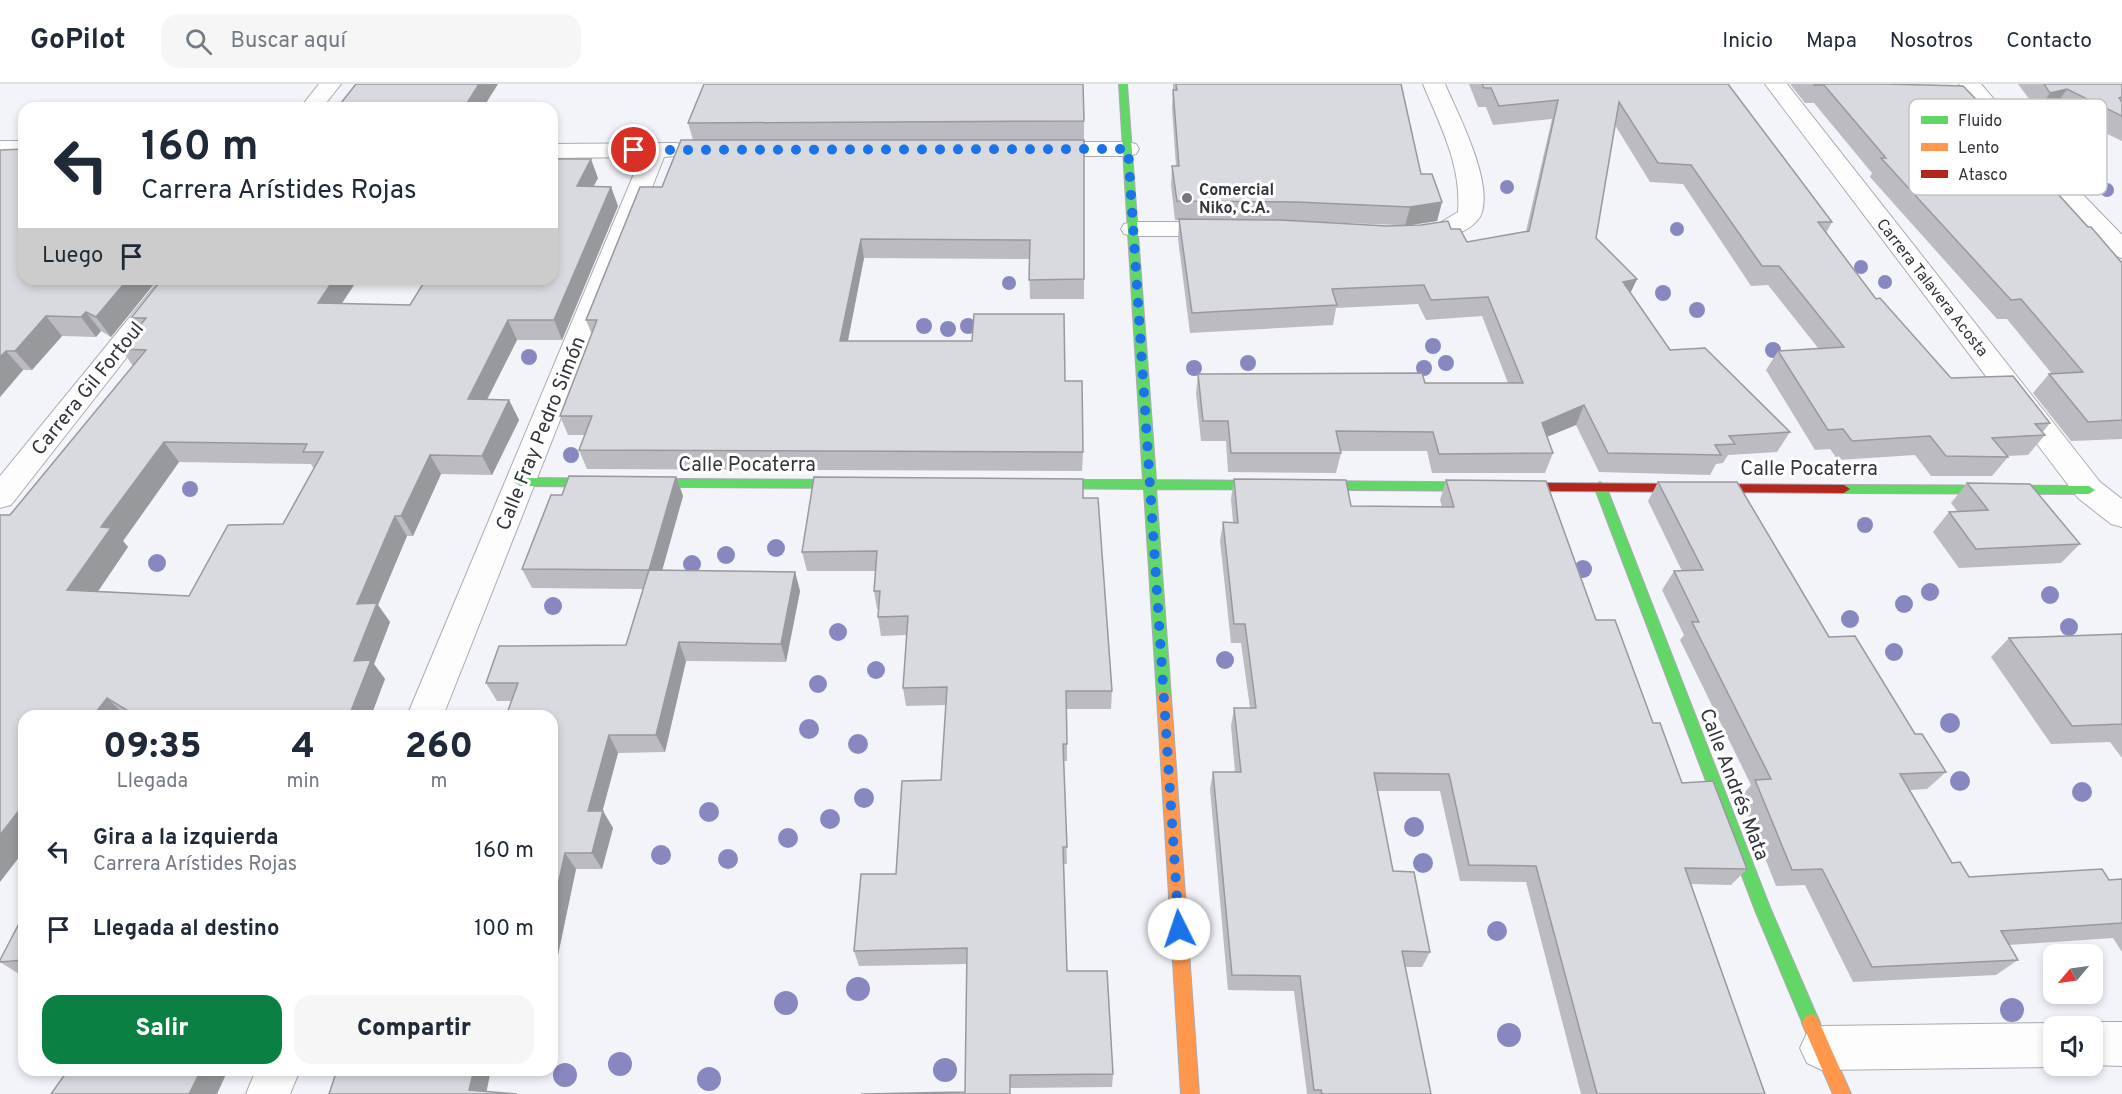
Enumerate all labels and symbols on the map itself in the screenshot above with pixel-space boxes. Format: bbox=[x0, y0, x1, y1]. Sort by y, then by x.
legend bbox=[1909, 99, 2107, 195]
text: Fluido bbox=[1958, 112, 2002, 132]
pin bbox=[608, 124, 659, 175]
text: Lento bbox=[1958, 139, 1999, 159]
text: Atasco bbox=[1958, 166, 2007, 186]
place label: Comercial Niko, C.A. bbox=[1199, 181, 1274, 219]
marker: Comercial Niko, C.A. bbox=[1180, 191, 1194, 205]
street label: Carrera Talavera Acosta bbox=[1871, 215, 1992, 361]
street label: Carrera Gil Fortoul bbox=[27, 317, 151, 461]
street label: Calle Fray Pedro Simón bbox=[491, 333, 593, 535]
street label: Calle Pocaterra bbox=[678, 453, 816, 479]
street label: Calle Pocaterra bbox=[1740, 457, 1878, 483]
street label: Calle Andrés Mata bbox=[1692, 705, 1774, 864]
position arrow bbox=[1147, 897, 1211, 961]
north arrow bbox=[2043, 944, 2103, 1004]

